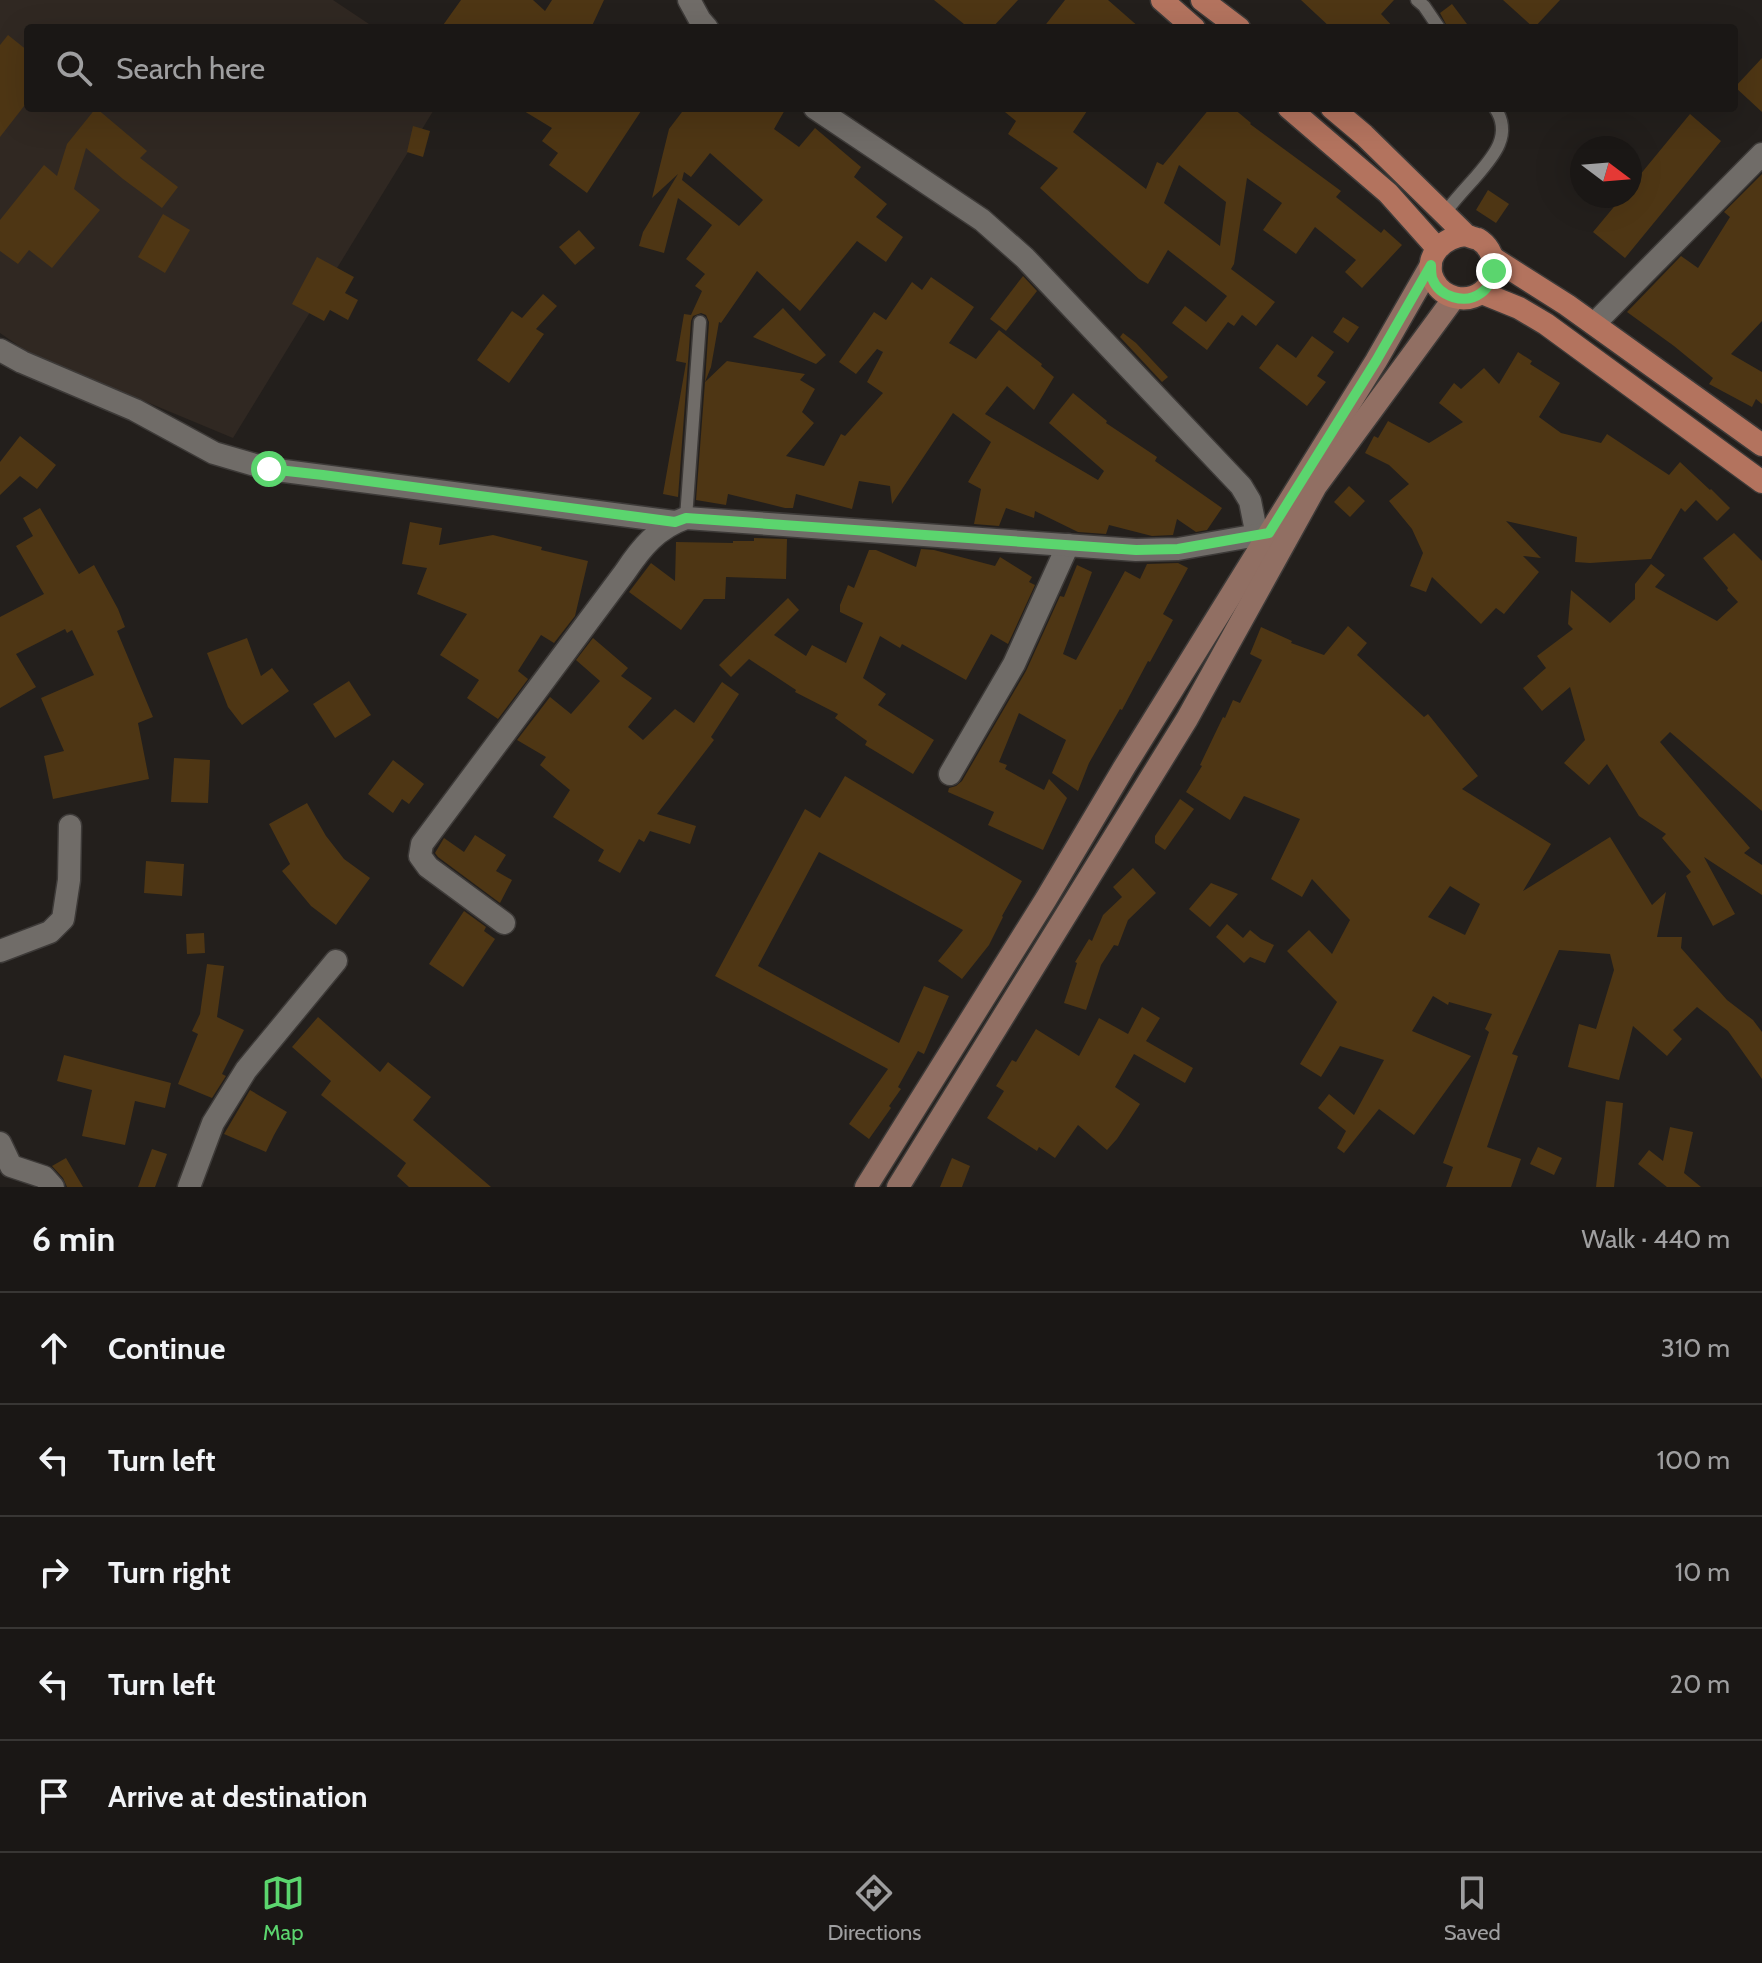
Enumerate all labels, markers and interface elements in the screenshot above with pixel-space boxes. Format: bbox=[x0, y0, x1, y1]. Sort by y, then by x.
search box bbox=[24, 24, 1738, 112]
icon: search bbox=[52, 46, 96, 90]
text: Search here bbox=[116, 50, 265, 87]
north arrow bbox=[1570, 136, 1642, 208]
route end bbox=[1476, 253, 1512, 289]
route start bbox=[251, 451, 287, 487]
text: 6 min bbox=[32, 1218, 115, 1260]
text: Walk · 440 m bbox=[1581, 1223, 1730, 1255]
icon: ahead bbox=[32, 1326, 76, 1370]
text: Continue bbox=[108, 1330, 225, 1367]
text: 310 m bbox=[1661, 1332, 1730, 1364]
icon: left bbox=[32, 1438, 76, 1482]
text: Turn left bbox=[108, 1442, 216, 1479]
text: 100 m bbox=[1657, 1444, 1730, 1476]
icon: right bbox=[32, 1550, 76, 1594]
text: Turn right bbox=[108, 1554, 231, 1591]
text: 10 m bbox=[1675, 1556, 1730, 1588]
icon: left bbox=[32, 1662, 76, 1706]
text: Turn left bbox=[108, 1666, 216, 1703]
text: 20 m bbox=[1670, 1668, 1730, 1700]
icon: arrive bbox=[32, 1774, 76, 1818]
text: Arrive at destination bbox=[108, 1778, 368, 1815]
tab: Map bbox=[261, 1871, 305, 1946]
tab: Directions bbox=[827, 1871, 921, 1946]
tab: Saved bbox=[1444, 1871, 1501, 1946]

